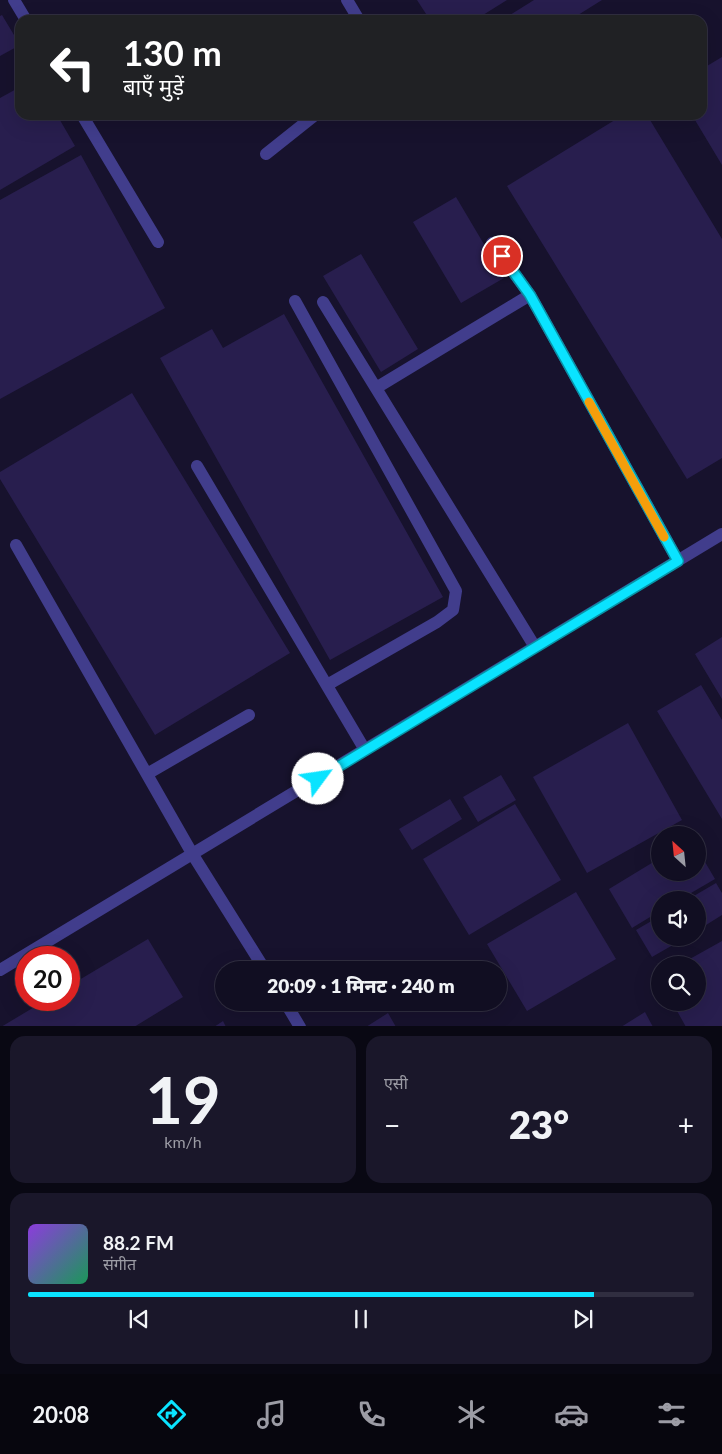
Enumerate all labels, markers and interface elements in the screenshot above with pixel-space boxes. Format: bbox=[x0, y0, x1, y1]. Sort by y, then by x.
text: 130 m bbox=[123, 31, 222, 73]
icon: left bbox=[40, 35, 105, 100]
text: बाएँ मुड़ें bbox=[123, 73, 184, 100]
pin bbox=[481, 235, 523, 277]
icon: arrive bbox=[488, 242, 516, 270]
position arrow bbox=[291, 752, 343, 804]
north arrow bbox=[651, 826, 706, 881]
map controls bbox=[651, 826, 706, 1011]
button: sound bbox=[651, 891, 706, 946]
speed limit sign: 20 bbox=[15, 946, 80, 1011]
button: search bbox=[651, 956, 706, 1011]
text: 20:09 · 1 मिनट · 240 m bbox=[267, 974, 455, 997]
text: 19 bbox=[145, 1060, 221, 1138]
text: एसी bbox=[384, 1073, 408, 1092]
text: 23° bbox=[509, 1101, 569, 1147]
text: − bbox=[384, 1108, 400, 1142]
text: + bbox=[678, 1108, 694, 1142]
text: km/h bbox=[164, 1132, 202, 1151]
text: 88.2 FM bbox=[103, 1231, 174, 1254]
text: संगीत bbox=[103, 1254, 136, 1273]
icon: previous bbox=[125, 1305, 153, 1333]
icon: pause bbox=[347, 1305, 375, 1333]
icon: next bbox=[569, 1305, 597, 1333]
icon: directions bbox=[154, 1397, 189, 1432]
icon: music bbox=[254, 1397, 289, 1432]
icon: phone bbox=[354, 1397, 389, 1432]
icon: climate bbox=[454, 1397, 489, 1432]
icon: car bbox=[554, 1397, 589, 1432]
icon: filters bbox=[654, 1397, 689, 1432]
text: 20:08 bbox=[33, 1401, 89, 1428]

